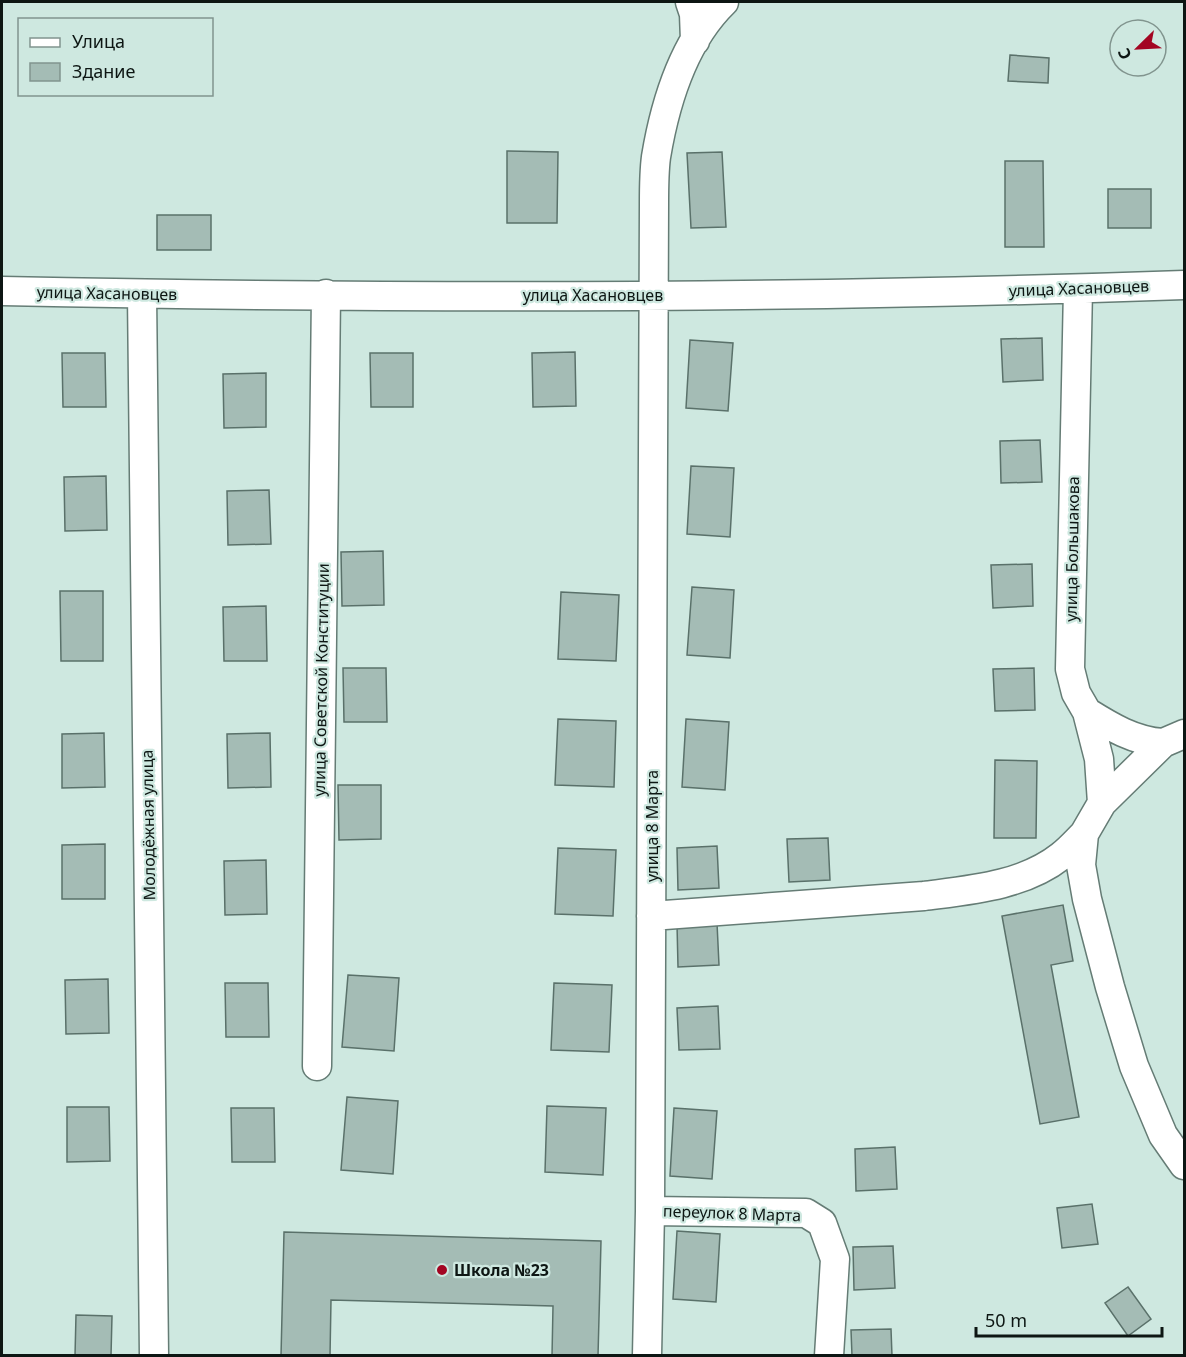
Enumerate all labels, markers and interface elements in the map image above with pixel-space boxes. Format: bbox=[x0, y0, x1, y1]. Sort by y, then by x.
legend bbox=[18, 18, 213, 96]
north arrow bbox=[1108, 18, 1168, 78]
text: Улица bbox=[72, 29, 125, 53]
text: С bbox=[1112, 45, 1136, 63]
text: Здание bbox=[72, 59, 136, 83]
street label: улица Хасановцев bbox=[1008, 275, 1150, 301]
street label: улица Хасановцев bbox=[37, 281, 177, 305]
street label: улица Хасановцев bbox=[523, 284, 663, 306]
street label: улица Большакова bbox=[1060, 476, 1084, 622]
street label: улица Советской Конституции bbox=[308, 563, 334, 797]
street label: Молодёжная улица bbox=[136, 750, 160, 900]
street label: улица 8 Марта bbox=[641, 770, 663, 882]
street label: переулок 8 Марта bbox=[663, 1200, 801, 1226]
place label: Школа №23 bbox=[454, 1259, 549, 1281]
marker: Школа №23 bbox=[435, 1263, 449, 1277]
scale bar bbox=[976, 1300, 1162, 1338]
text: 50 m bbox=[985, 1308, 1027, 1332]

